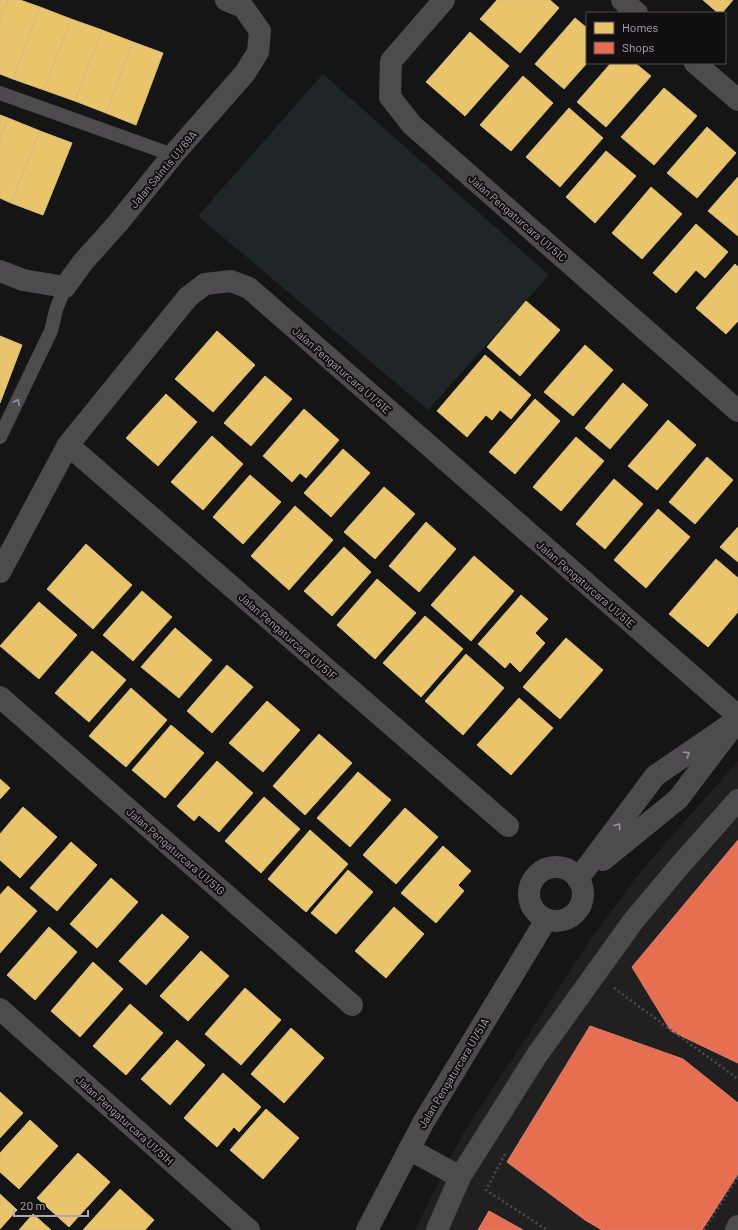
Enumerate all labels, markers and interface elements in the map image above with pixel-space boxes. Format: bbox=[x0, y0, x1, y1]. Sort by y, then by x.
legend bbox=[586, 12, 726, 64]
text: Homes bbox=[622, 20, 659, 34]
text: Shops bbox=[622, 40, 655, 54]
street label: Jalan Saintis U1/69A bbox=[127, 128, 199, 210]
street label: Jalan Pengaturcara U1/51C bbox=[466, 172, 570, 264]
street label: Jalan Pengaturcara U1/51E bbox=[290, 324, 394, 416]
one-way arrow bbox=[12, 399, 20, 406]
street label: Jalan Pengaturcara U1/51E bbox=[534, 538, 638, 630]
street label: Jalan Pengaturcara U1/51F bbox=[236, 590, 340, 682]
one-way arrow bbox=[683, 751, 690, 759]
street label: Jalan Pengaturcara U1/51G bbox=[124, 805, 228, 897]
one-way arrow bbox=[613, 823, 620, 830]
street label: Jalan Pengaturcara U1/51A bbox=[415, 1015, 491, 1130]
street label: Jalan Pengaturcara U1/51H bbox=[74, 1073, 176, 1167]
scale bar bbox=[14, 1192, 88, 1218]
text: 20 m bbox=[20, 1198, 46, 1212]

